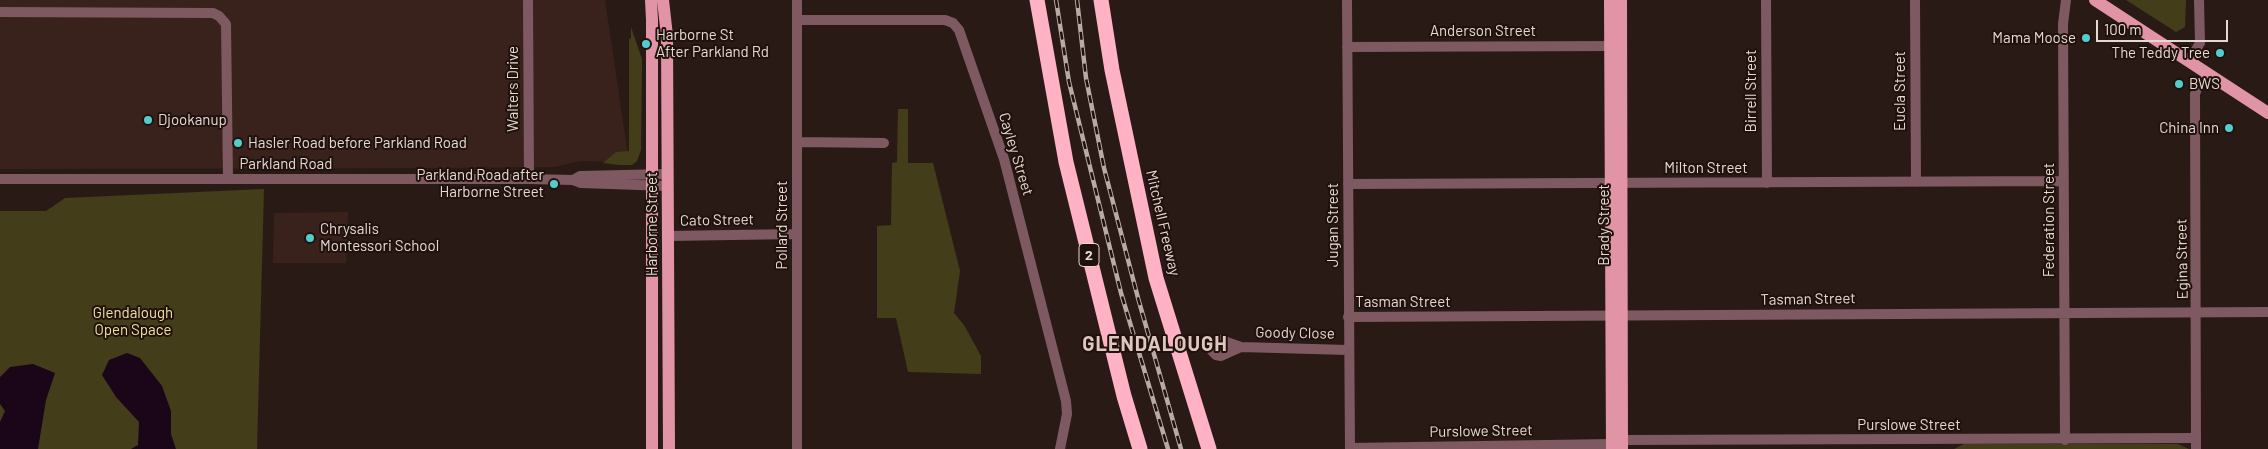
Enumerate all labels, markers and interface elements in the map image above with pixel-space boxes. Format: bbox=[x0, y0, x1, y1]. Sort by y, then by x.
scale bar bbox=[2098, 10, 2230, 42]
text: 100 m bbox=[2104, 20, 2142, 38]
street label: Anderson Street bbox=[1430, 22, 1536, 40]
place label: Harborne St After Parkland Rd bbox=[656, 26, 769, 61]
place label: Mama Moose bbox=[1992, 29, 2076, 47]
marker: Mama Moose bbox=[2080, 32, 2092, 44]
marker: Harborne St After Parkland Rd bbox=[640, 38, 652, 50]
place label: The Teddy Tree bbox=[2112, 44, 2210, 62]
street label: Walters Drive bbox=[504, 46, 522, 132]
marker: The Teddy Tree bbox=[2214, 47, 2226, 59]
street label: Birrell Street bbox=[1742, 50, 1760, 132]
street label: Eucla Street bbox=[1891, 51, 1909, 131]
place label: BWS bbox=[2189, 75, 2220, 93]
marker: BWS bbox=[2173, 78, 2185, 90]
street label: Cayley Street bbox=[995, 110, 1037, 198]
place label: Djookanup bbox=[158, 111, 227, 129]
marker: Djookanup bbox=[142, 114, 154, 126]
place label: China Inn bbox=[2159, 119, 2219, 137]
marker: China Inn bbox=[2223, 122, 2235, 134]
place label: Hasler Road before Parkland Road bbox=[248, 134, 467, 152]
marker: Hasler Road before Parkland Road bbox=[232, 137, 244, 149]
street label: Parkland Road bbox=[240, 155, 332, 173]
street label: Milton Street bbox=[1664, 159, 1748, 177]
street label: Federation Street bbox=[2040, 163, 2058, 277]
place label: Parkland Road after Harborne Street bbox=[416, 166, 544, 201]
street label: Mitchell Freeway bbox=[1142, 168, 1184, 278]
street label: Harborne Street bbox=[643, 172, 661, 276]
marker: Parkland Road after Harborne Street bbox=[548, 178, 560, 190]
street label: Pollard Street bbox=[773, 181, 791, 269]
street label: Jugan Street bbox=[1324, 183, 1342, 267]
street label: Brady Street bbox=[1595, 184, 1613, 266]
street label: Cato Street bbox=[680, 210, 754, 230]
street label: Egina Street bbox=[2172, 219, 2192, 299]
place label: Chrysalis Montessori School bbox=[320, 220, 439, 255]
marker: Chrysalis Montessori School bbox=[304, 232, 316, 244]
road number: 2 bbox=[1079, 244, 1099, 266]
street label: Tasman Street bbox=[1760, 289, 1856, 309]
street label: Tasman Street bbox=[1355, 293, 1451, 311]
park label: Glendalough Open Space bbox=[93, 304, 173, 339]
street label: Goody Close bbox=[1255, 323, 1335, 343]
district label: GLENDALOUGH bbox=[1081, 332, 1229, 356]
street label: Purslowe Street bbox=[1857, 416, 1961, 434]
street label: Purslowe Street bbox=[1429, 421, 1533, 441]

